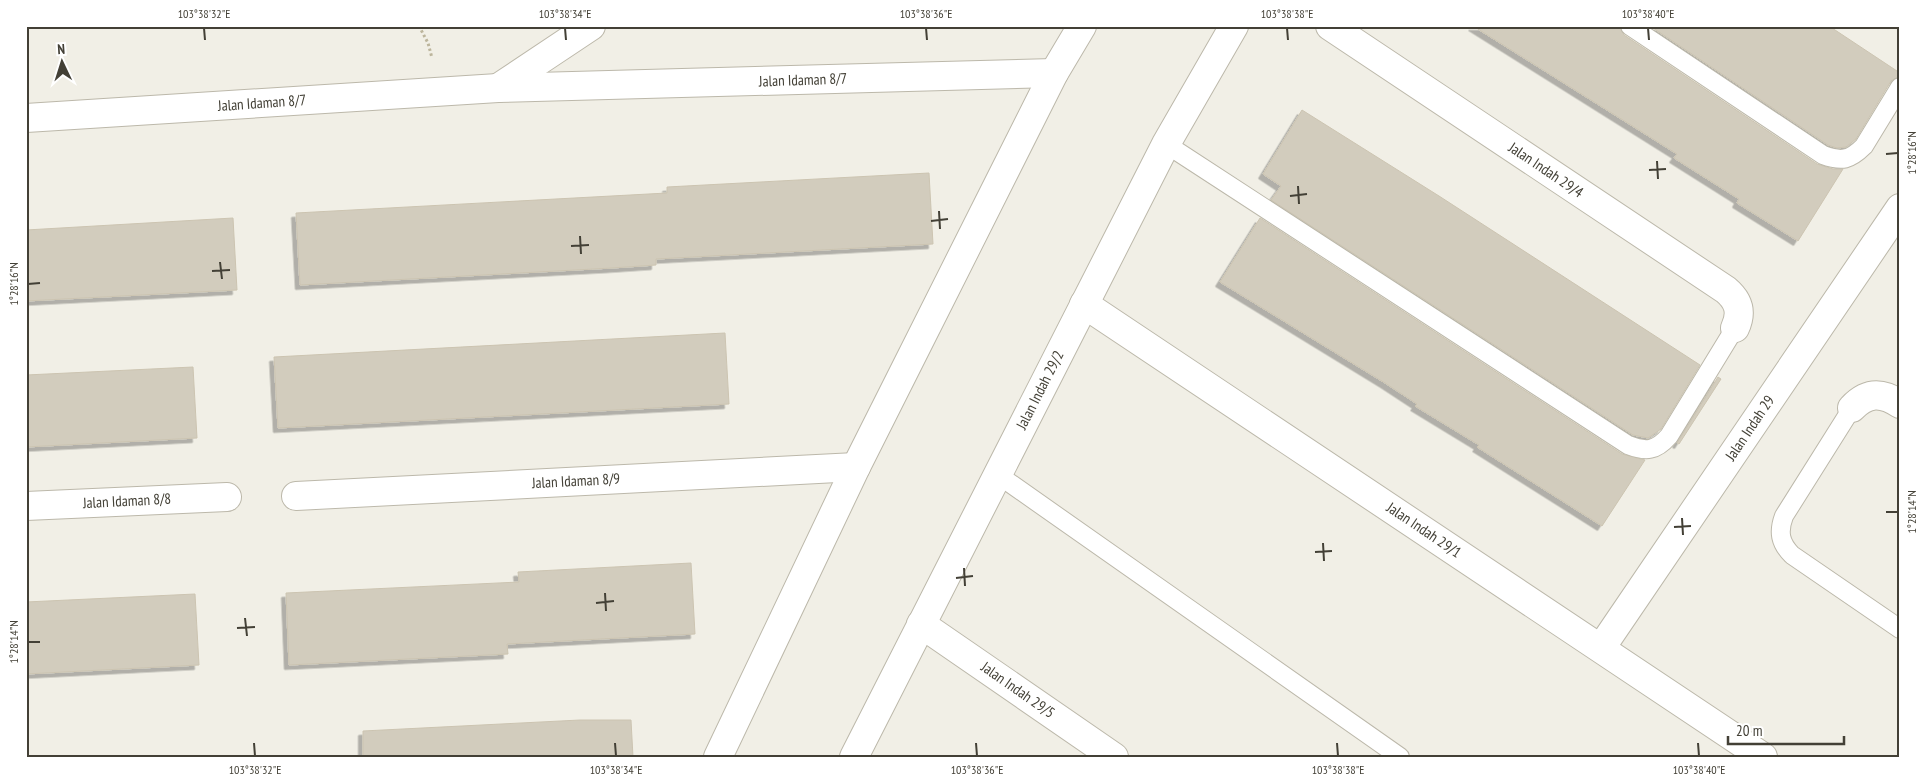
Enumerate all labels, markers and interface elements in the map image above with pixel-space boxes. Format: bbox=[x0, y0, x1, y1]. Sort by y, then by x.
text: 103°38'32"E bbox=[178, 6, 230, 21]
text: 103°38'34"E bbox=[539, 6, 591, 21]
text: 103°38'36"E bbox=[900, 6, 952, 21]
text: 103°38'38"E bbox=[1261, 6, 1313, 21]
text: 103°38'40"E bbox=[1622, 6, 1674, 21]
north arrow bbox=[38, 38, 88, 88]
text: N bbox=[57, 40, 65, 58]
street label: Jalan Idaman 8/7 bbox=[758, 68, 847, 91]
street label: Jalan Idaman 8/7 bbox=[216, 90, 307, 115]
text: 1°28'16"N bbox=[1904, 131, 1919, 175]
street label: Jalan Indah 29/4 bbox=[1505, 137, 1587, 202]
text: 1°28'16"N bbox=[6, 262, 21, 306]
street label: Jalan Indah 29/2 bbox=[1011, 347, 1068, 433]
street label: Jalan Indah 29 bbox=[1720, 391, 1778, 465]
street label: Jalan Idaman 8/9 bbox=[530, 469, 621, 492]
street label: Jalan Idaman 8/8 bbox=[81, 489, 172, 512]
text: 1°28'14"N bbox=[1904, 490, 1919, 534]
street label: Jalan Indah 29/1 bbox=[1383, 497, 1465, 561]
text: 1°28'14"N bbox=[6, 620, 21, 664]
street label: Jalan Indah 29/5 bbox=[977, 657, 1059, 722]
scale bar bbox=[1728, 713, 1845, 745]
text: 20 m bbox=[1736, 721, 1762, 740]
text: 103°38'32"E bbox=[229, 762, 281, 777]
text: 103°38'34"E bbox=[590, 762, 642, 777]
text: 103°38'36"E bbox=[951, 762, 1003, 777]
text: 103°38'38"E bbox=[1312, 762, 1364, 777]
text: 103°38'40"E bbox=[1673, 762, 1725, 777]

